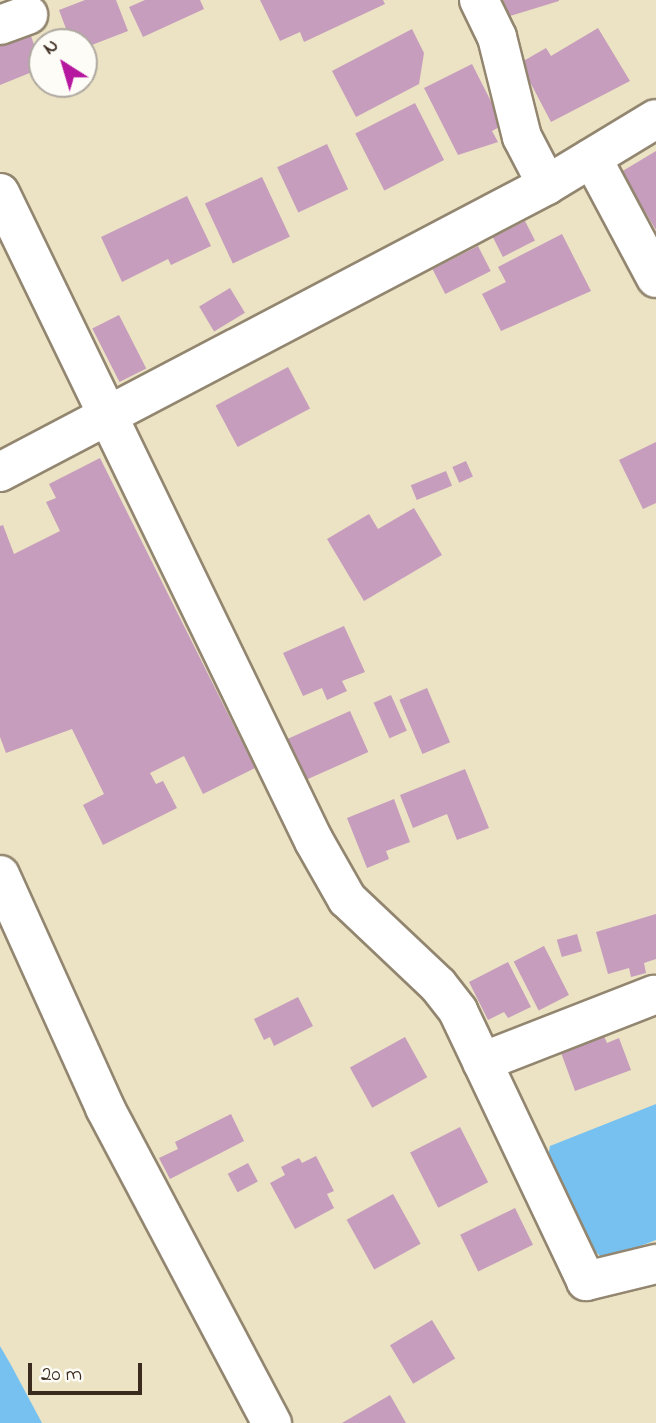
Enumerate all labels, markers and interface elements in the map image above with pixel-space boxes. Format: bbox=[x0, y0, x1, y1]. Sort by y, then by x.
north arrow bbox=[28, 28, 98, 98]
text: N bbox=[38, 33, 65, 62]
scale bar bbox=[32, 1350, 145, 1394]
text: 20 m bbox=[41, 1360, 82, 1390]

